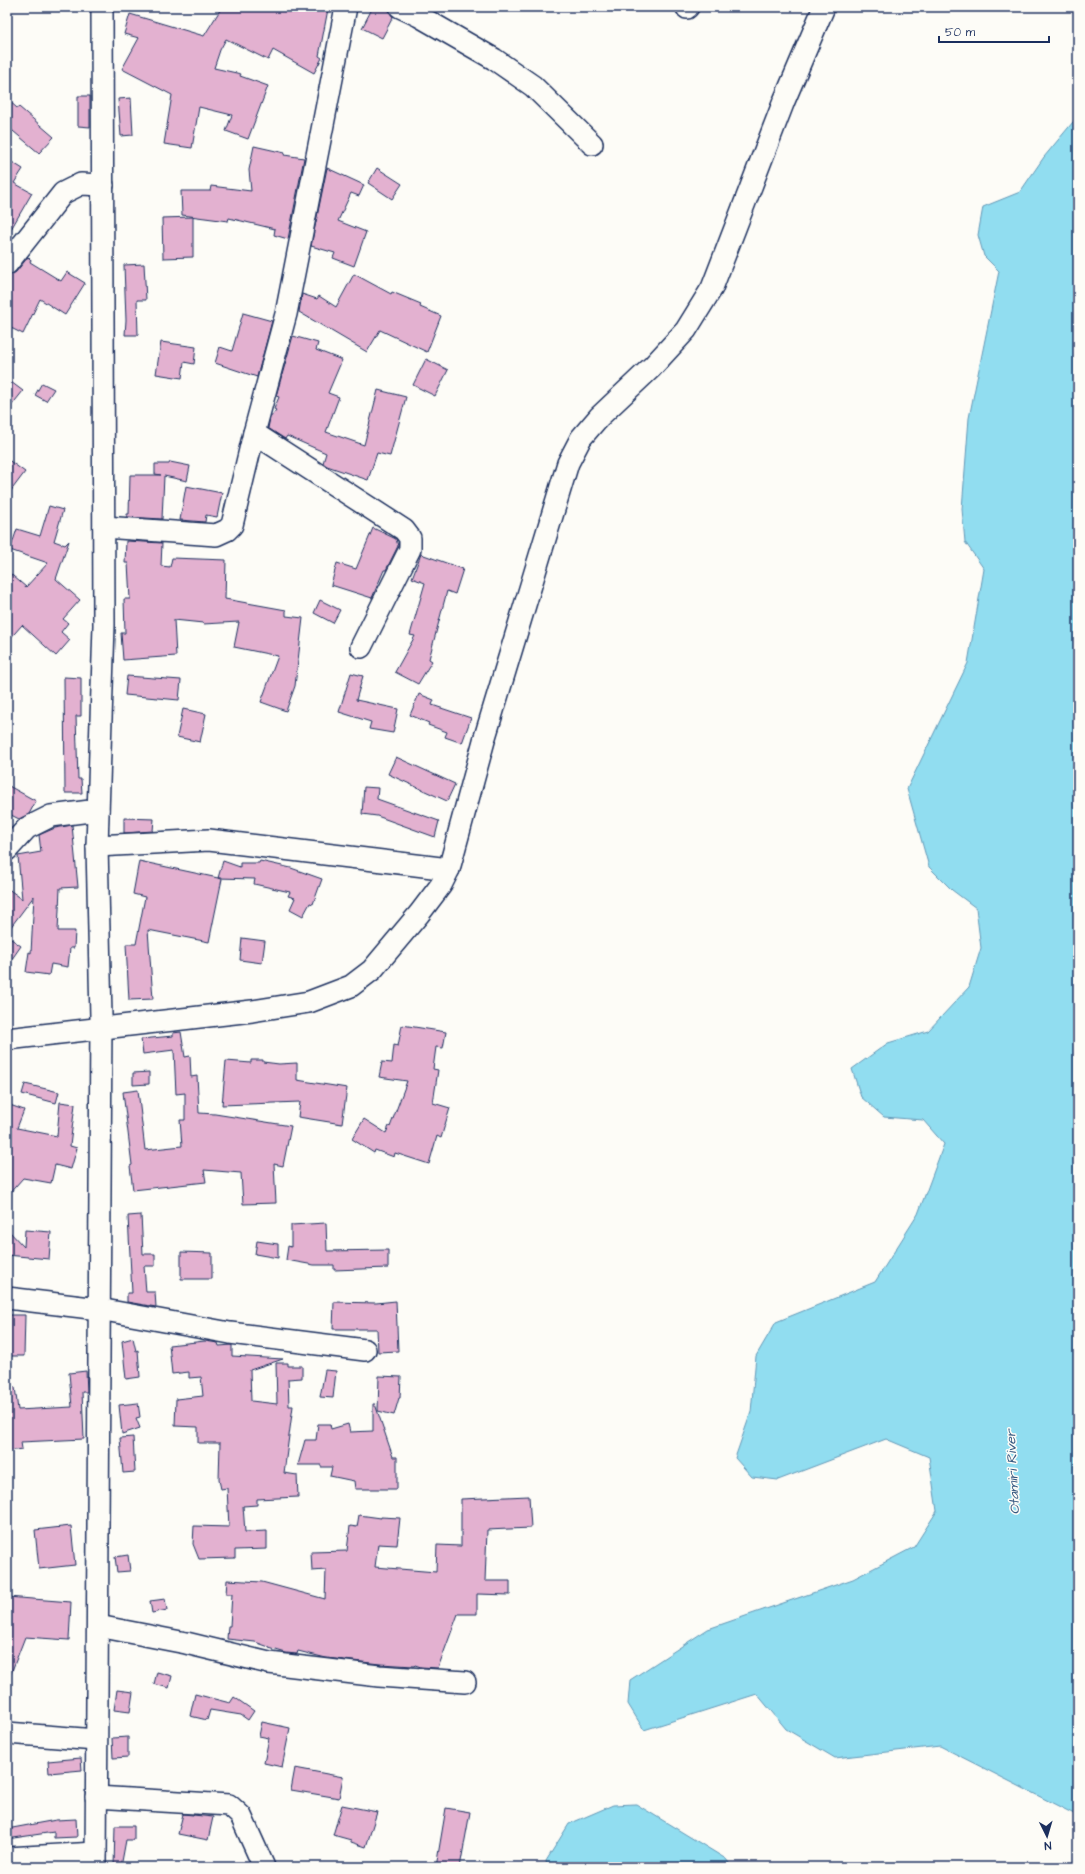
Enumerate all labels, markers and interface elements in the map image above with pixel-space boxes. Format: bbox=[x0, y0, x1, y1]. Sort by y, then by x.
scale bar bbox=[939, 18, 1049, 44]
text: 50 m bbox=[945, 24, 976, 41]
water label: Otamiri River bbox=[1001, 1428, 1025, 1515]
north arrow bbox=[1027, 1816, 1067, 1856]
text: N bbox=[1044, 1838, 1052, 1853]

